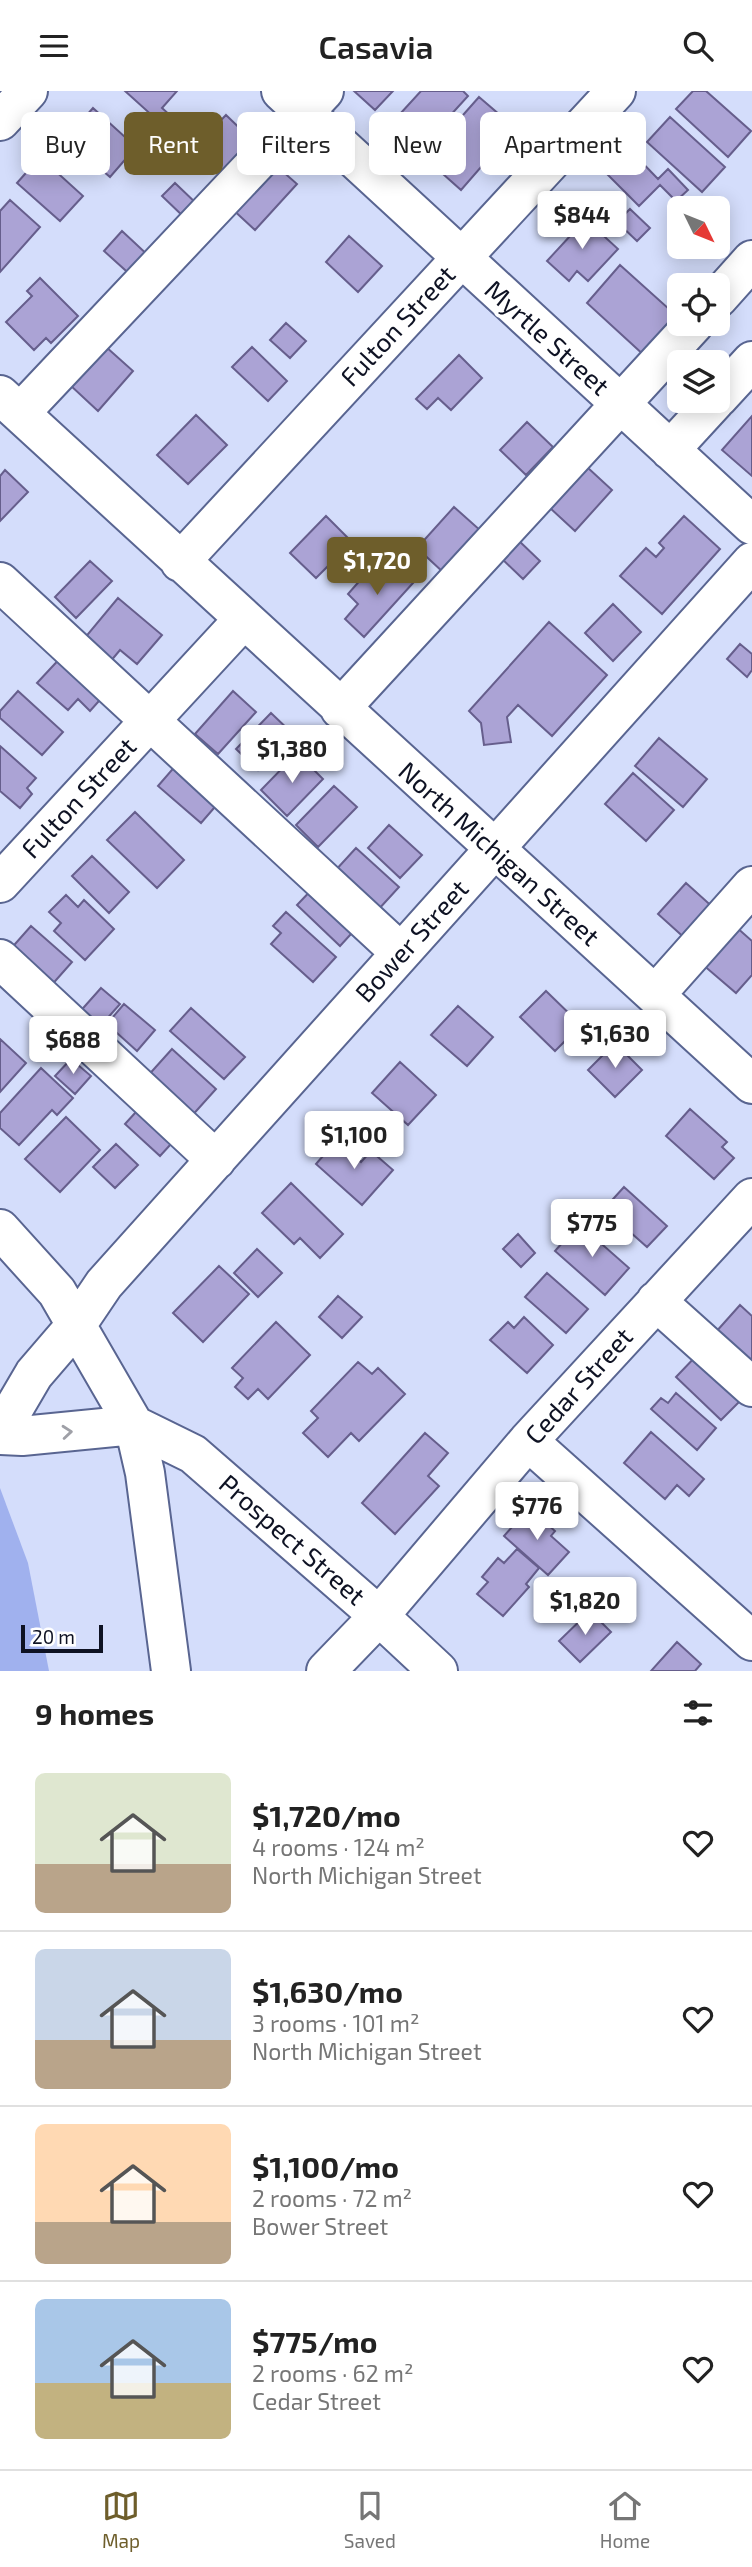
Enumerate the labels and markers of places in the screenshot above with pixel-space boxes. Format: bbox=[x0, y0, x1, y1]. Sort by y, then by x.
pin: $844 bbox=[541, 191, 623, 251]
pin: $1,720 bbox=[320, 538, 434, 597]
pin: $1,380 bbox=[235, 725, 349, 785]
pin: $1,630 bbox=[558, 1011, 672, 1070]
pin: $688 bbox=[32, 1017, 114, 1076]
pin: $1,100 bbox=[297, 1111, 411, 1171]
pin: $775 bbox=[551, 1199, 633, 1259]
pin: $776 bbox=[496, 1483, 578, 1542]
pin: $1,820 bbox=[528, 1577, 642, 1637]

